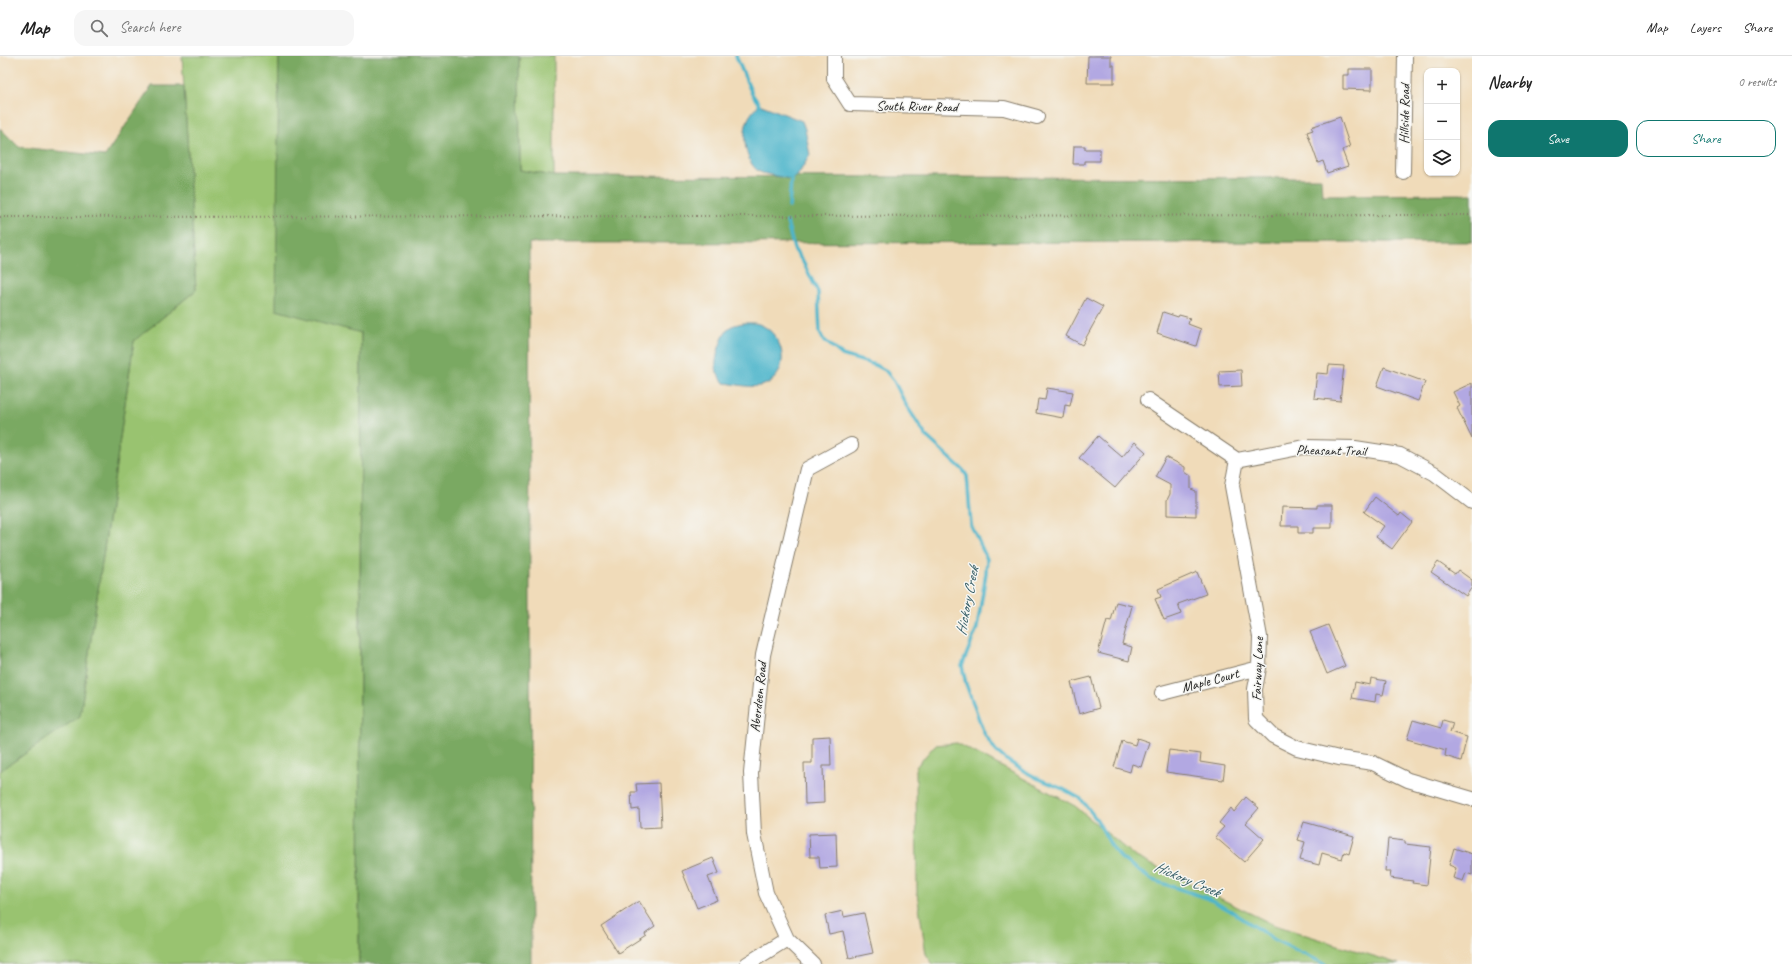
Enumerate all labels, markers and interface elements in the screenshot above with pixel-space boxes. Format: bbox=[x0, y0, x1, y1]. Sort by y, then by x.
search box bbox=[74, 10, 354, 46]
text: Map bbox=[20, 16, 50, 40]
icon: search bbox=[88, 17, 110, 39]
text: Search here bbox=[120, 18, 181, 37]
text: Map bbox=[1646, 19, 1668, 36]
text: Layers bbox=[1690, 19, 1721, 36]
text: Share bbox=[1743, 19, 1772, 36]
map controls bbox=[1424, 68, 1460, 176]
button: + bbox=[1424, 68, 1460, 104]
text: Nearby bbox=[1488, 72, 1531, 93]
text: 0 results bbox=[1738, 74, 1776, 90]
street label: Hillside Road bbox=[1395, 82, 1414, 144]
street label: South River Road bbox=[876, 97, 960, 116]
button: − bbox=[1424, 104, 1460, 140]
button: Save bbox=[1488, 120, 1628, 157]
button: Share bbox=[1636, 120, 1776, 157]
button: layers bbox=[1424, 140, 1460, 176]
street label: Pheasant Trail bbox=[1296, 441, 1369, 460]
water label: Hickory Creek bbox=[952, 562, 984, 637]
street label: Fairway Lane bbox=[1248, 635, 1267, 701]
street label: Aberdeen Road bbox=[746, 659, 771, 733]
street label: Maple Court bbox=[1180, 664, 1242, 696]
water label: Hickory Creek bbox=[1151, 857, 1226, 903]

